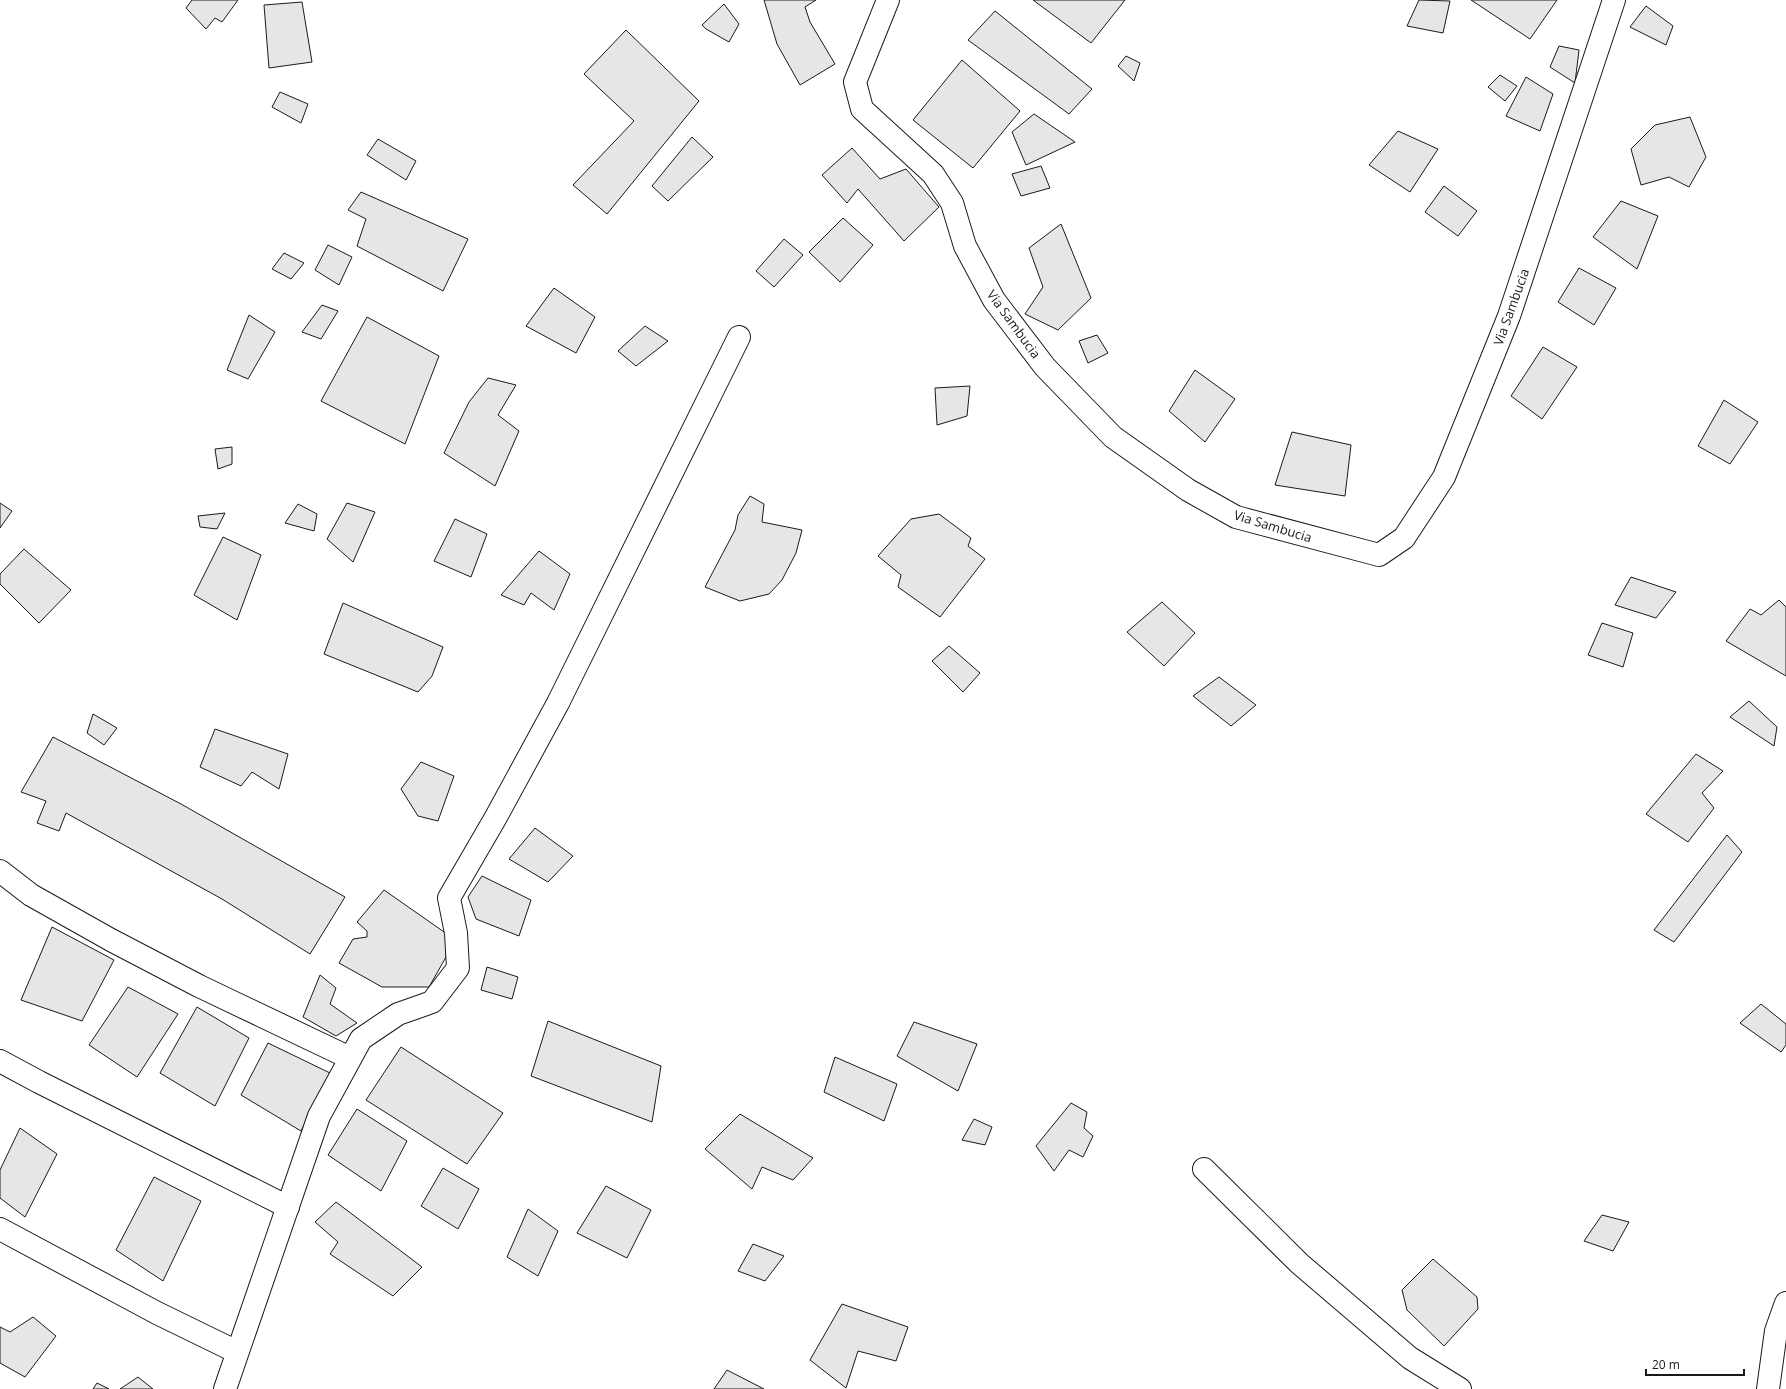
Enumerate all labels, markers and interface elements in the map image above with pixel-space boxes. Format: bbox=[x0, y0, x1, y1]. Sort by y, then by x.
street label: Via Sambucia bbox=[1489, 266, 1533, 348]
street label: Via Sambucia bbox=[983, 286, 1045, 362]
street label: Via Sambucia bbox=[1232, 506, 1314, 546]
scale bar bbox=[1646, 1351, 1744, 1377]
text: 20 m bbox=[1652, 1356, 1680, 1373]

